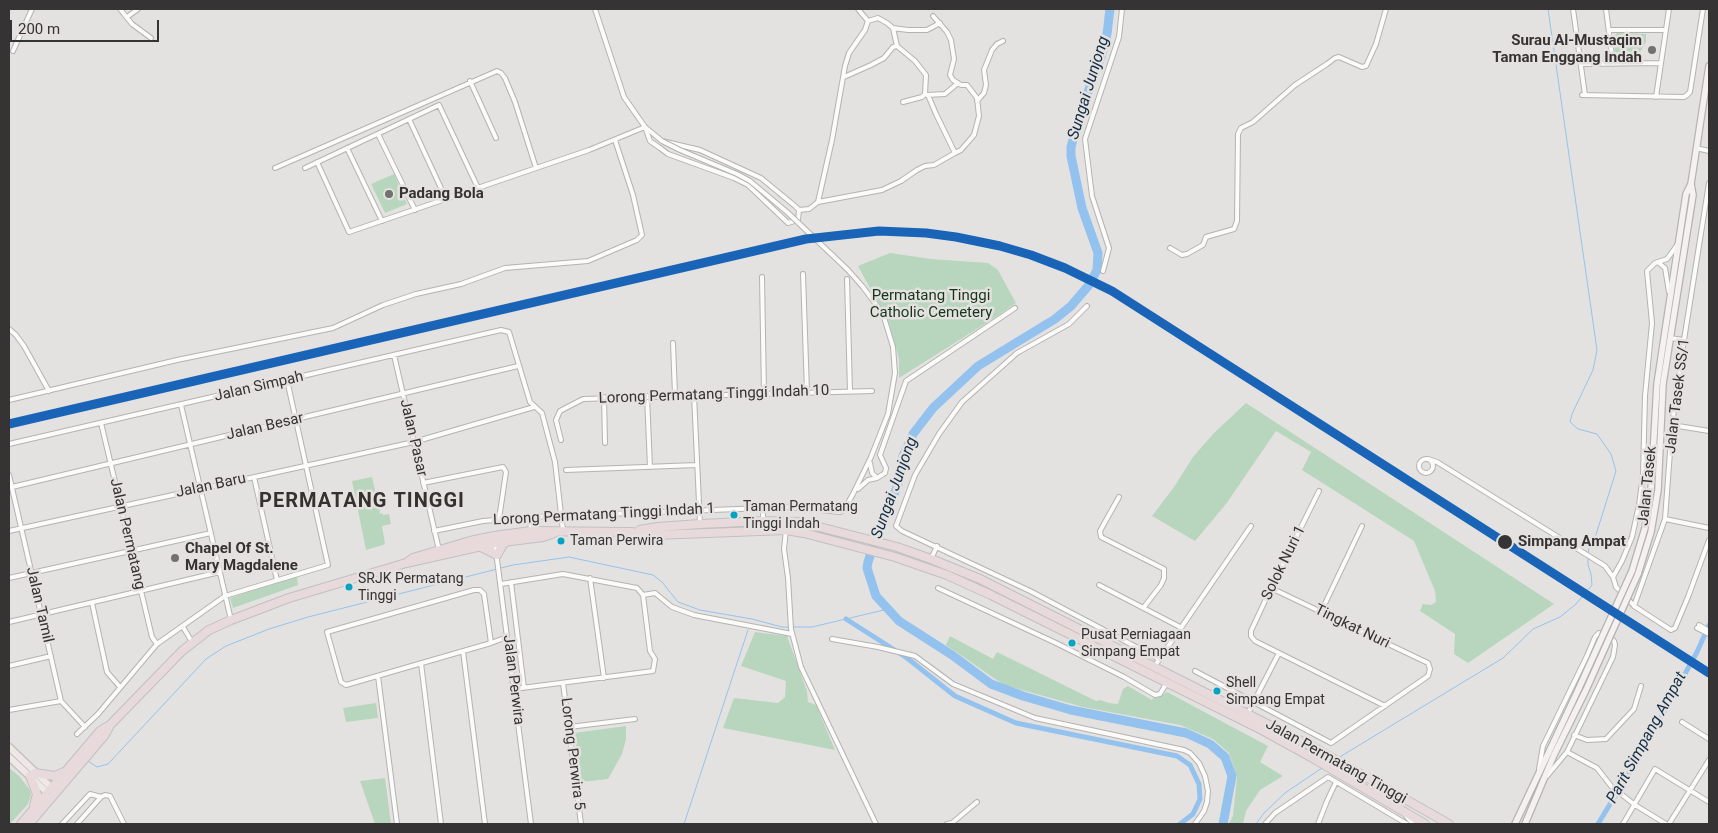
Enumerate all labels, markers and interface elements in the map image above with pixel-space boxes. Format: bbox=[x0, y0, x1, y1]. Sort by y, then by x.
scale bar bbox=[12, 10, 161, 42]
text: 200 m bbox=[18, 20, 60, 38]
place label: Surau Al-Mustaqim Taman Enggang Indah bbox=[1492, 32, 1642, 67]
water label: Sungai Junjong bbox=[1064, 34, 1114, 142]
marker: Surau Al-Mustaqim Taman Enggang Indah bbox=[1646, 44, 1658, 56]
place label: Padang Bola bbox=[399, 185, 484, 203]
marker: Padang Bola bbox=[383, 188, 395, 200]
park label: Permatang Tinggi Catholic Cemetery bbox=[870, 287, 992, 322]
street label: Jalan Tasek SS/1 bbox=[1662, 337, 1694, 455]
street label: Jalan Simpah bbox=[213, 368, 305, 406]
street label: Lorong Permatang Tinggi Indah 10 bbox=[598, 382, 830, 408]
street label: Jalan Pasar bbox=[395, 398, 431, 478]
street label: Jalan Besar bbox=[225, 409, 305, 445]
water label: Sungai Junjong bbox=[868, 435, 922, 541]
street label: Jalan Tasek bbox=[1635, 445, 1661, 527]
street label: Jalan Baru bbox=[174, 470, 248, 502]
street label: Jalan Permatang bbox=[105, 477, 149, 591]
district label: PERMATANG TINGGI bbox=[257, 490, 467, 514]
place label: Taman Permatang Tinggi Indah bbox=[743, 499, 858, 532]
street label: Lorong Permatang Tinggi Indah 1 bbox=[493, 500, 715, 530]
marker: Taman Permatang Tinggi Indah bbox=[729, 510, 739, 520]
street label: Solok Nuri 1 bbox=[1258, 523, 1310, 603]
place label: Taman Perwira bbox=[570, 533, 663, 549]
marker: Simpang Ampat bbox=[1496, 533, 1514, 551]
place label: Simpang Ampat bbox=[1518, 533, 1626, 551]
marker: Taman Perwira bbox=[556, 536, 566, 546]
place label: Chapel Of St. Mary Magdalene bbox=[185, 540, 298, 575]
marker: Chapel Of St. Mary Magdalene bbox=[169, 552, 181, 564]
street label: Jalan Tamil bbox=[22, 565, 56, 645]
place label: SRJK Permatang Tinggi bbox=[358, 571, 464, 604]
marker: SRJK Permatang Tinggi bbox=[344, 582, 354, 592]
street label: Tingkat Nuri bbox=[1311, 601, 1393, 653]
place label: Pusat Perniagaan Simpang Empat bbox=[1081, 627, 1191, 660]
street label: Jalan Perwira bbox=[499, 634, 527, 726]
marker: Pusat Perniagaan Simpang Empat bbox=[1067, 638, 1077, 648]
water label: Parit Simpang Ampat bbox=[1603, 669, 1691, 807]
place label: Shell Simpang Empat bbox=[1226, 675, 1325, 708]
marker: Shell Simpang Empat bbox=[1212, 686, 1222, 696]
street label: Lorong Perwira 5 bbox=[556, 697, 588, 811]
street label: Jalan Permatang Tinggi bbox=[1262, 716, 1410, 808]

